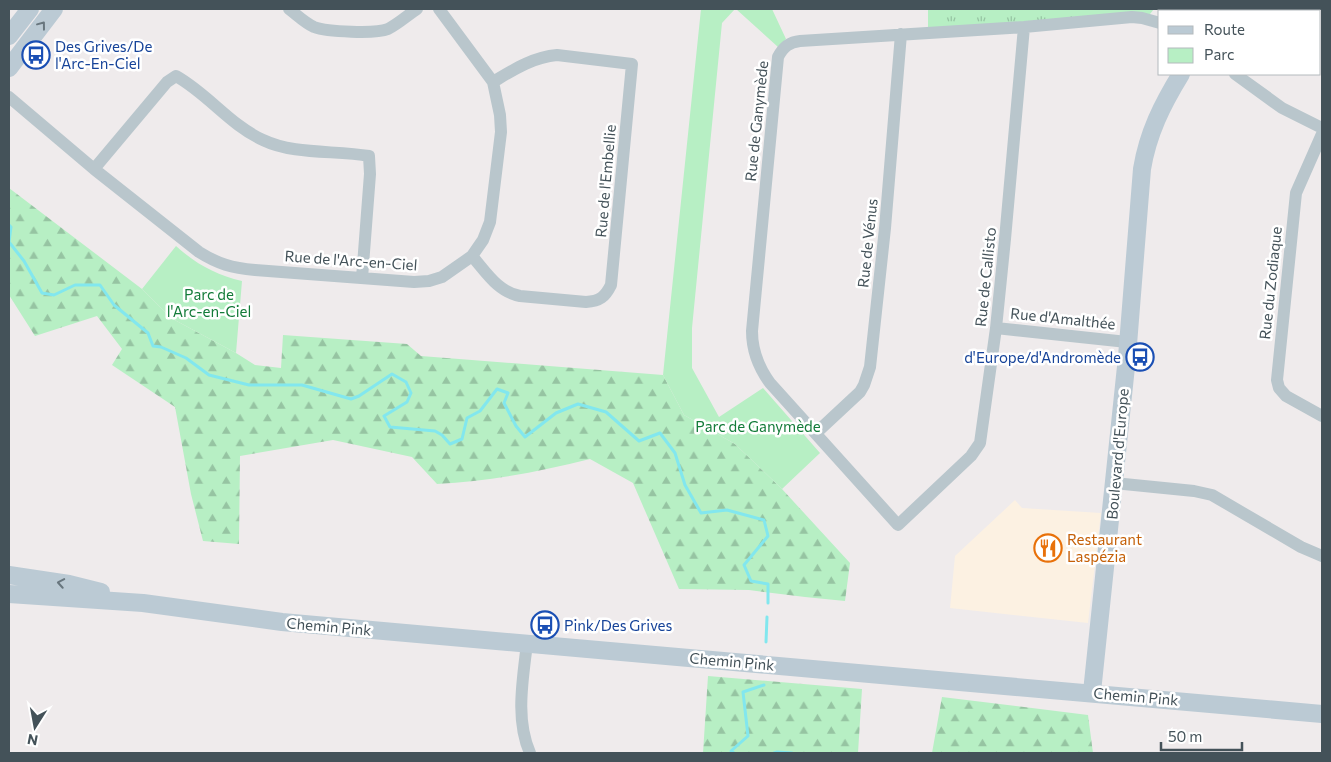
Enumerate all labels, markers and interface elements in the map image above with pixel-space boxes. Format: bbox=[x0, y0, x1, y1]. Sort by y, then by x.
legend bbox=[1158, 10, 1321, 75]
text: Route bbox=[1204, 20, 1245, 38]
one-way arrow bbox=[37, 22, 45, 31]
place label: Des Grives/De l'Arc-En-Ciel bbox=[55, 37, 152, 72]
bus stop icon: Des Grives/De l'Arc-En-Ciel bbox=[21, 40, 51, 70]
text: Parc bbox=[1204, 45, 1234, 63]
street label: Rue de Ganymède bbox=[741, 60, 771, 182]
street label: Rue de l'Embellie bbox=[591, 124, 619, 238]
street label: Rue de Vénus bbox=[853, 197, 881, 288]
street label: Rue de Callisto bbox=[971, 226, 999, 328]
street label: Rue du Zodiaque bbox=[1255, 226, 1285, 340]
street label: Rue de l'Arc-en-Ciel bbox=[284, 246, 418, 274]
park label: Parc de l'Arc-en-Ciel bbox=[167, 285, 251, 320]
street label: Rue d'Amalthée bbox=[1010, 304, 1117, 332]
bus stop icon: d'Europe/d'Andromède bbox=[1125, 342, 1155, 372]
place label: d'Europe/d'Andromède bbox=[964, 348, 1121, 366]
street label: Boulevard d'Europe bbox=[1102, 388, 1132, 520]
park label: Parc de Ganymède bbox=[695, 417, 821, 435]
place label: Restaurant Laspézia bbox=[1067, 530, 1142, 565]
restaurant icon: Restaurant Laspézia bbox=[1033, 533, 1063, 563]
one-way arrow bbox=[57, 578, 66, 588]
bus stop icon: Pink/Des Grives bbox=[530, 610, 560, 640]
street label: Chemin Pink bbox=[286, 613, 372, 639]
place label: Pink/Des Grives bbox=[564, 616, 673, 634]
street label: Chemin Pink bbox=[689, 648, 775, 674]
street label: Chemin Pink bbox=[1093, 683, 1179, 709]
north arrow bbox=[10, 702, 60, 752]
scale bar bbox=[1161, 720, 1242, 752]
text: 50 m bbox=[1168, 727, 1202, 745]
text: N bbox=[26, 731, 39, 750]

